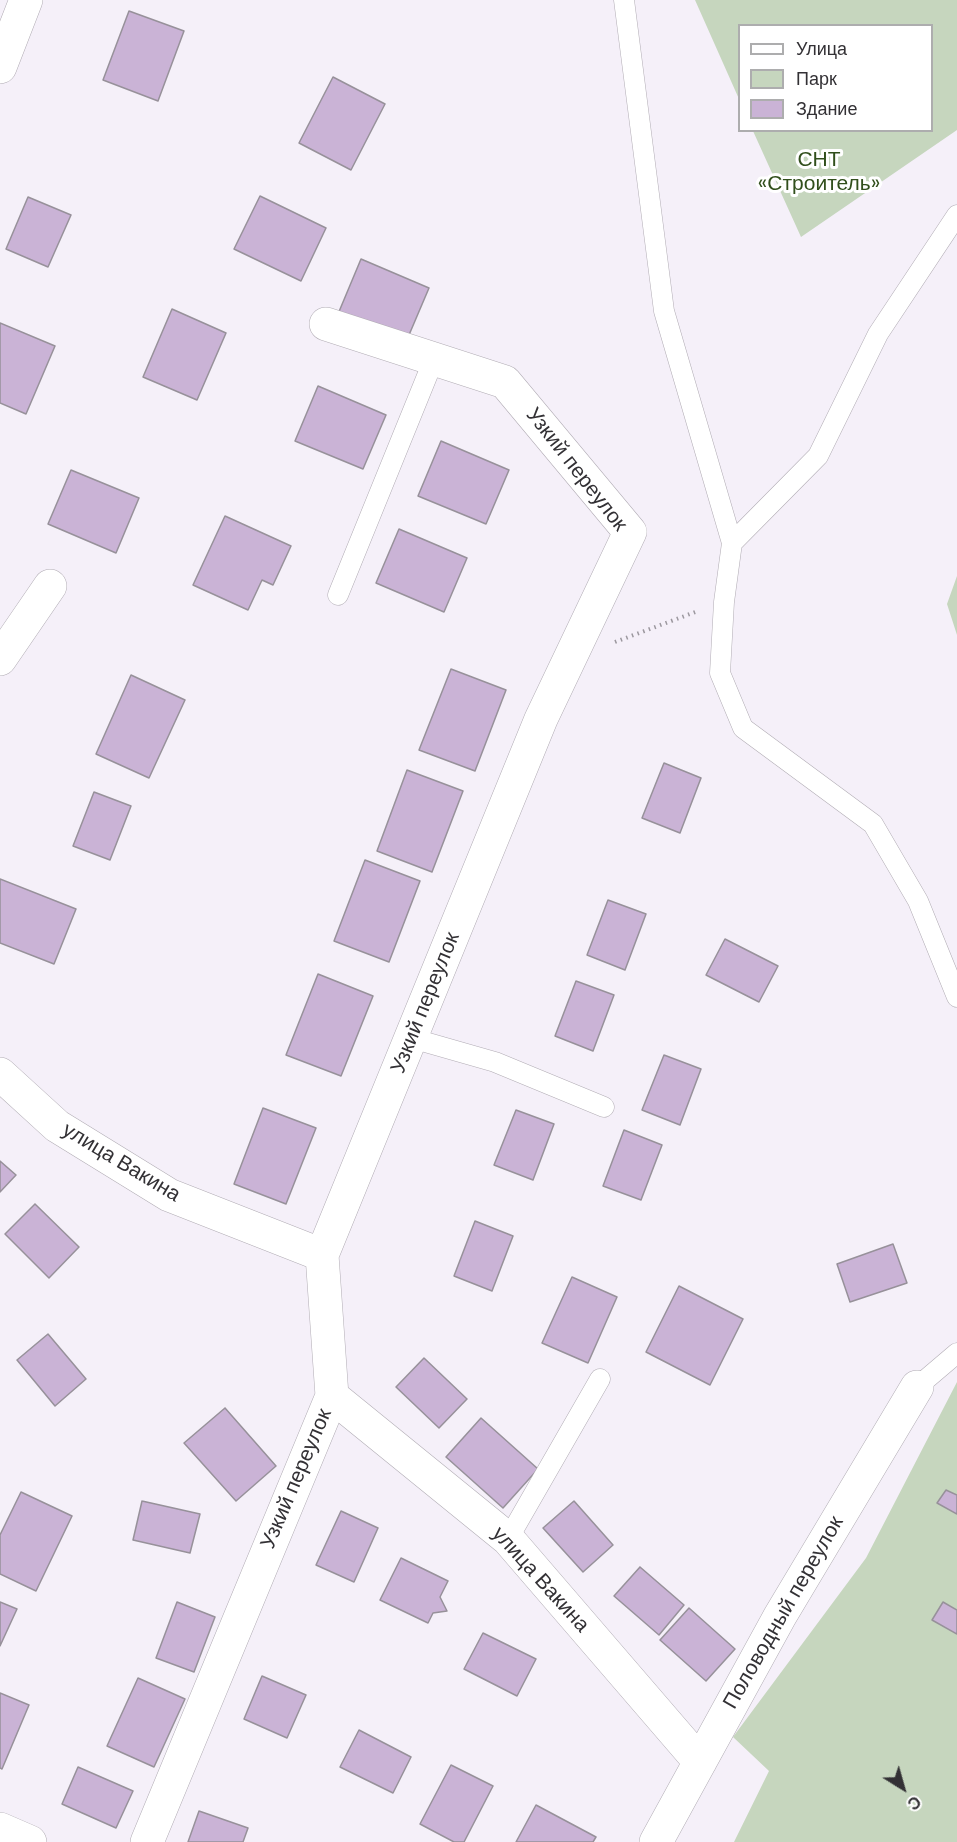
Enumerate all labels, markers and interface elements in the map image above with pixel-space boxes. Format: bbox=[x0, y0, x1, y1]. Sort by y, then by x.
legend bbox=[738, 24, 933, 132]
text: Улица bbox=[796, 37, 847, 61]
text: Парк bbox=[796, 67, 837, 91]
text: Здание bbox=[796, 97, 857, 121]
park label: СНТ «Строитель» bbox=[758, 147, 880, 197]
street label: Узкий переулок bbox=[520, 403, 632, 537]
street label: Узкий переулок bbox=[386, 929, 466, 1077]
street label: улица Вакина bbox=[57, 1118, 185, 1208]
street label: Узкий переулок bbox=[256, 1405, 338, 1553]
street label: Половодный переулок bbox=[718, 1512, 850, 1714]
street label: улица Вакина bbox=[486, 1522, 594, 1638]
north arrow bbox=[873, 1758, 933, 1818]
text: С bbox=[903, 1791, 925, 1815]

